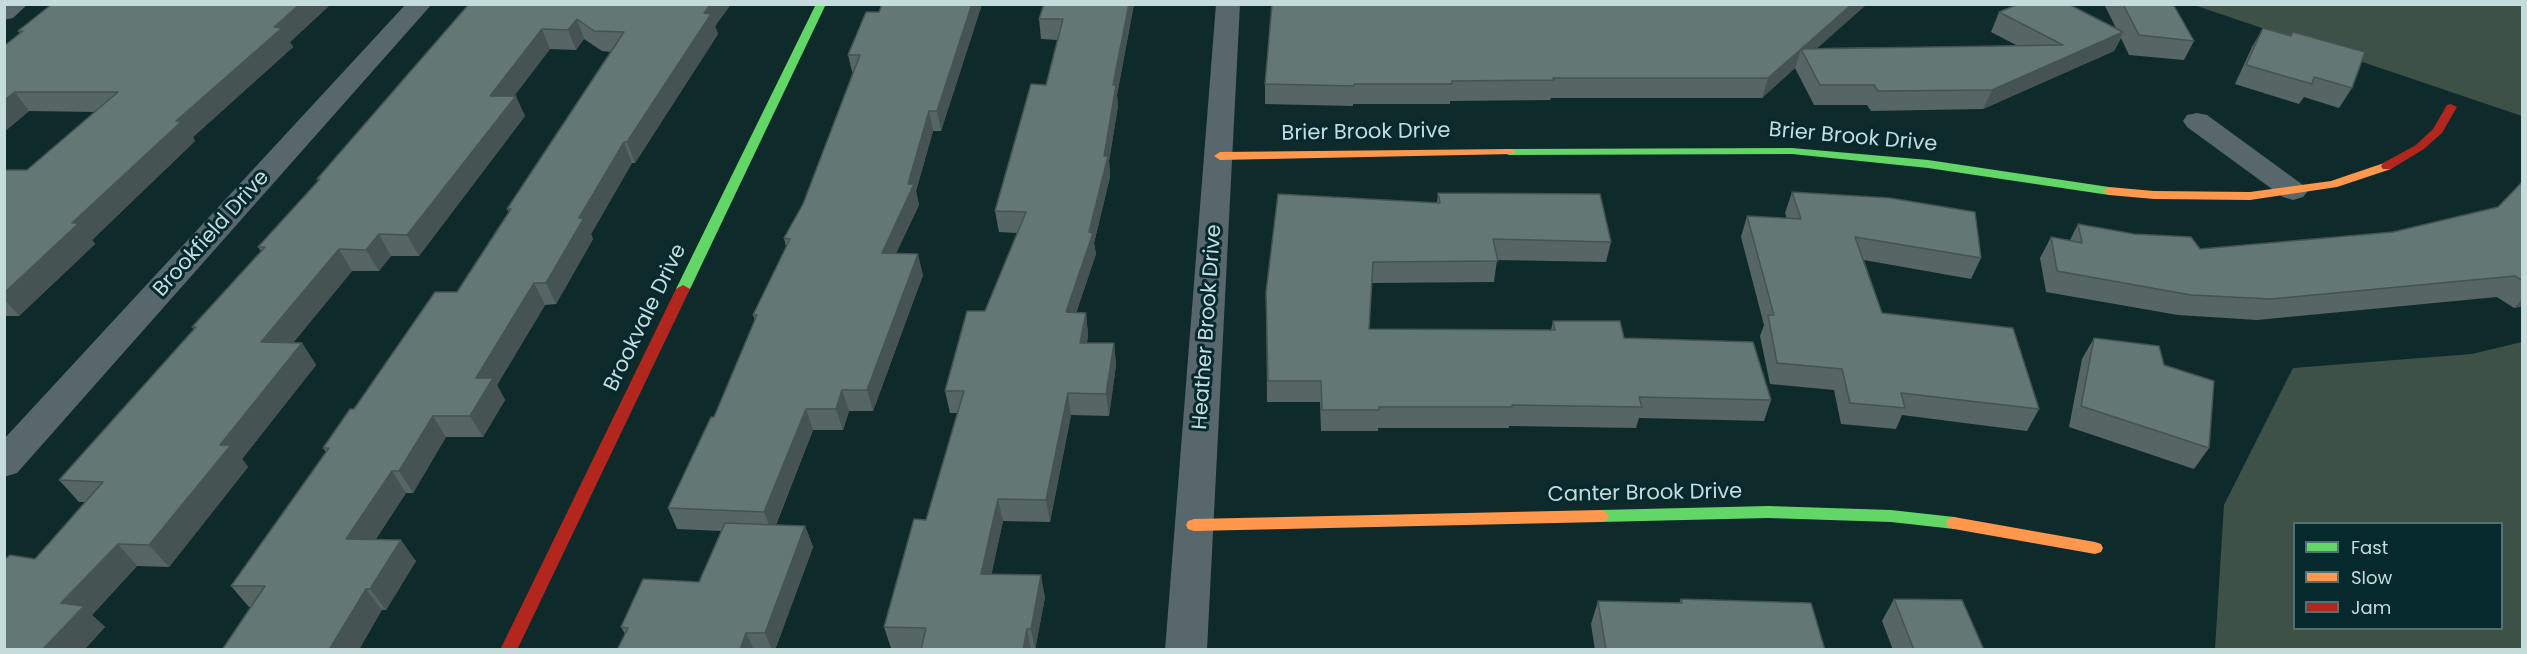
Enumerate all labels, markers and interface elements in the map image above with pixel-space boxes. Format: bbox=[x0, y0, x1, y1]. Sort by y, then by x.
street label: Brier Brook Drive bbox=[1768, 118, 1938, 158]
street label: Brier Brook Drive bbox=[1281, 119, 1451, 147]
street label: Brookfield Drive bbox=[149, 166, 275, 302]
street label: Heather Brook Drive bbox=[1188, 223, 1228, 431]
street label: Brookvale Drive bbox=[599, 240, 693, 396]
street label: Canter Brook Drive bbox=[1547, 480, 1743, 508]
legend bbox=[2293, 522, 2503, 630]
text: Fast bbox=[2351, 535, 2388, 560]
text: Slow bbox=[2351, 565, 2392, 590]
text: Jam bbox=[2351, 595, 2391, 620]

